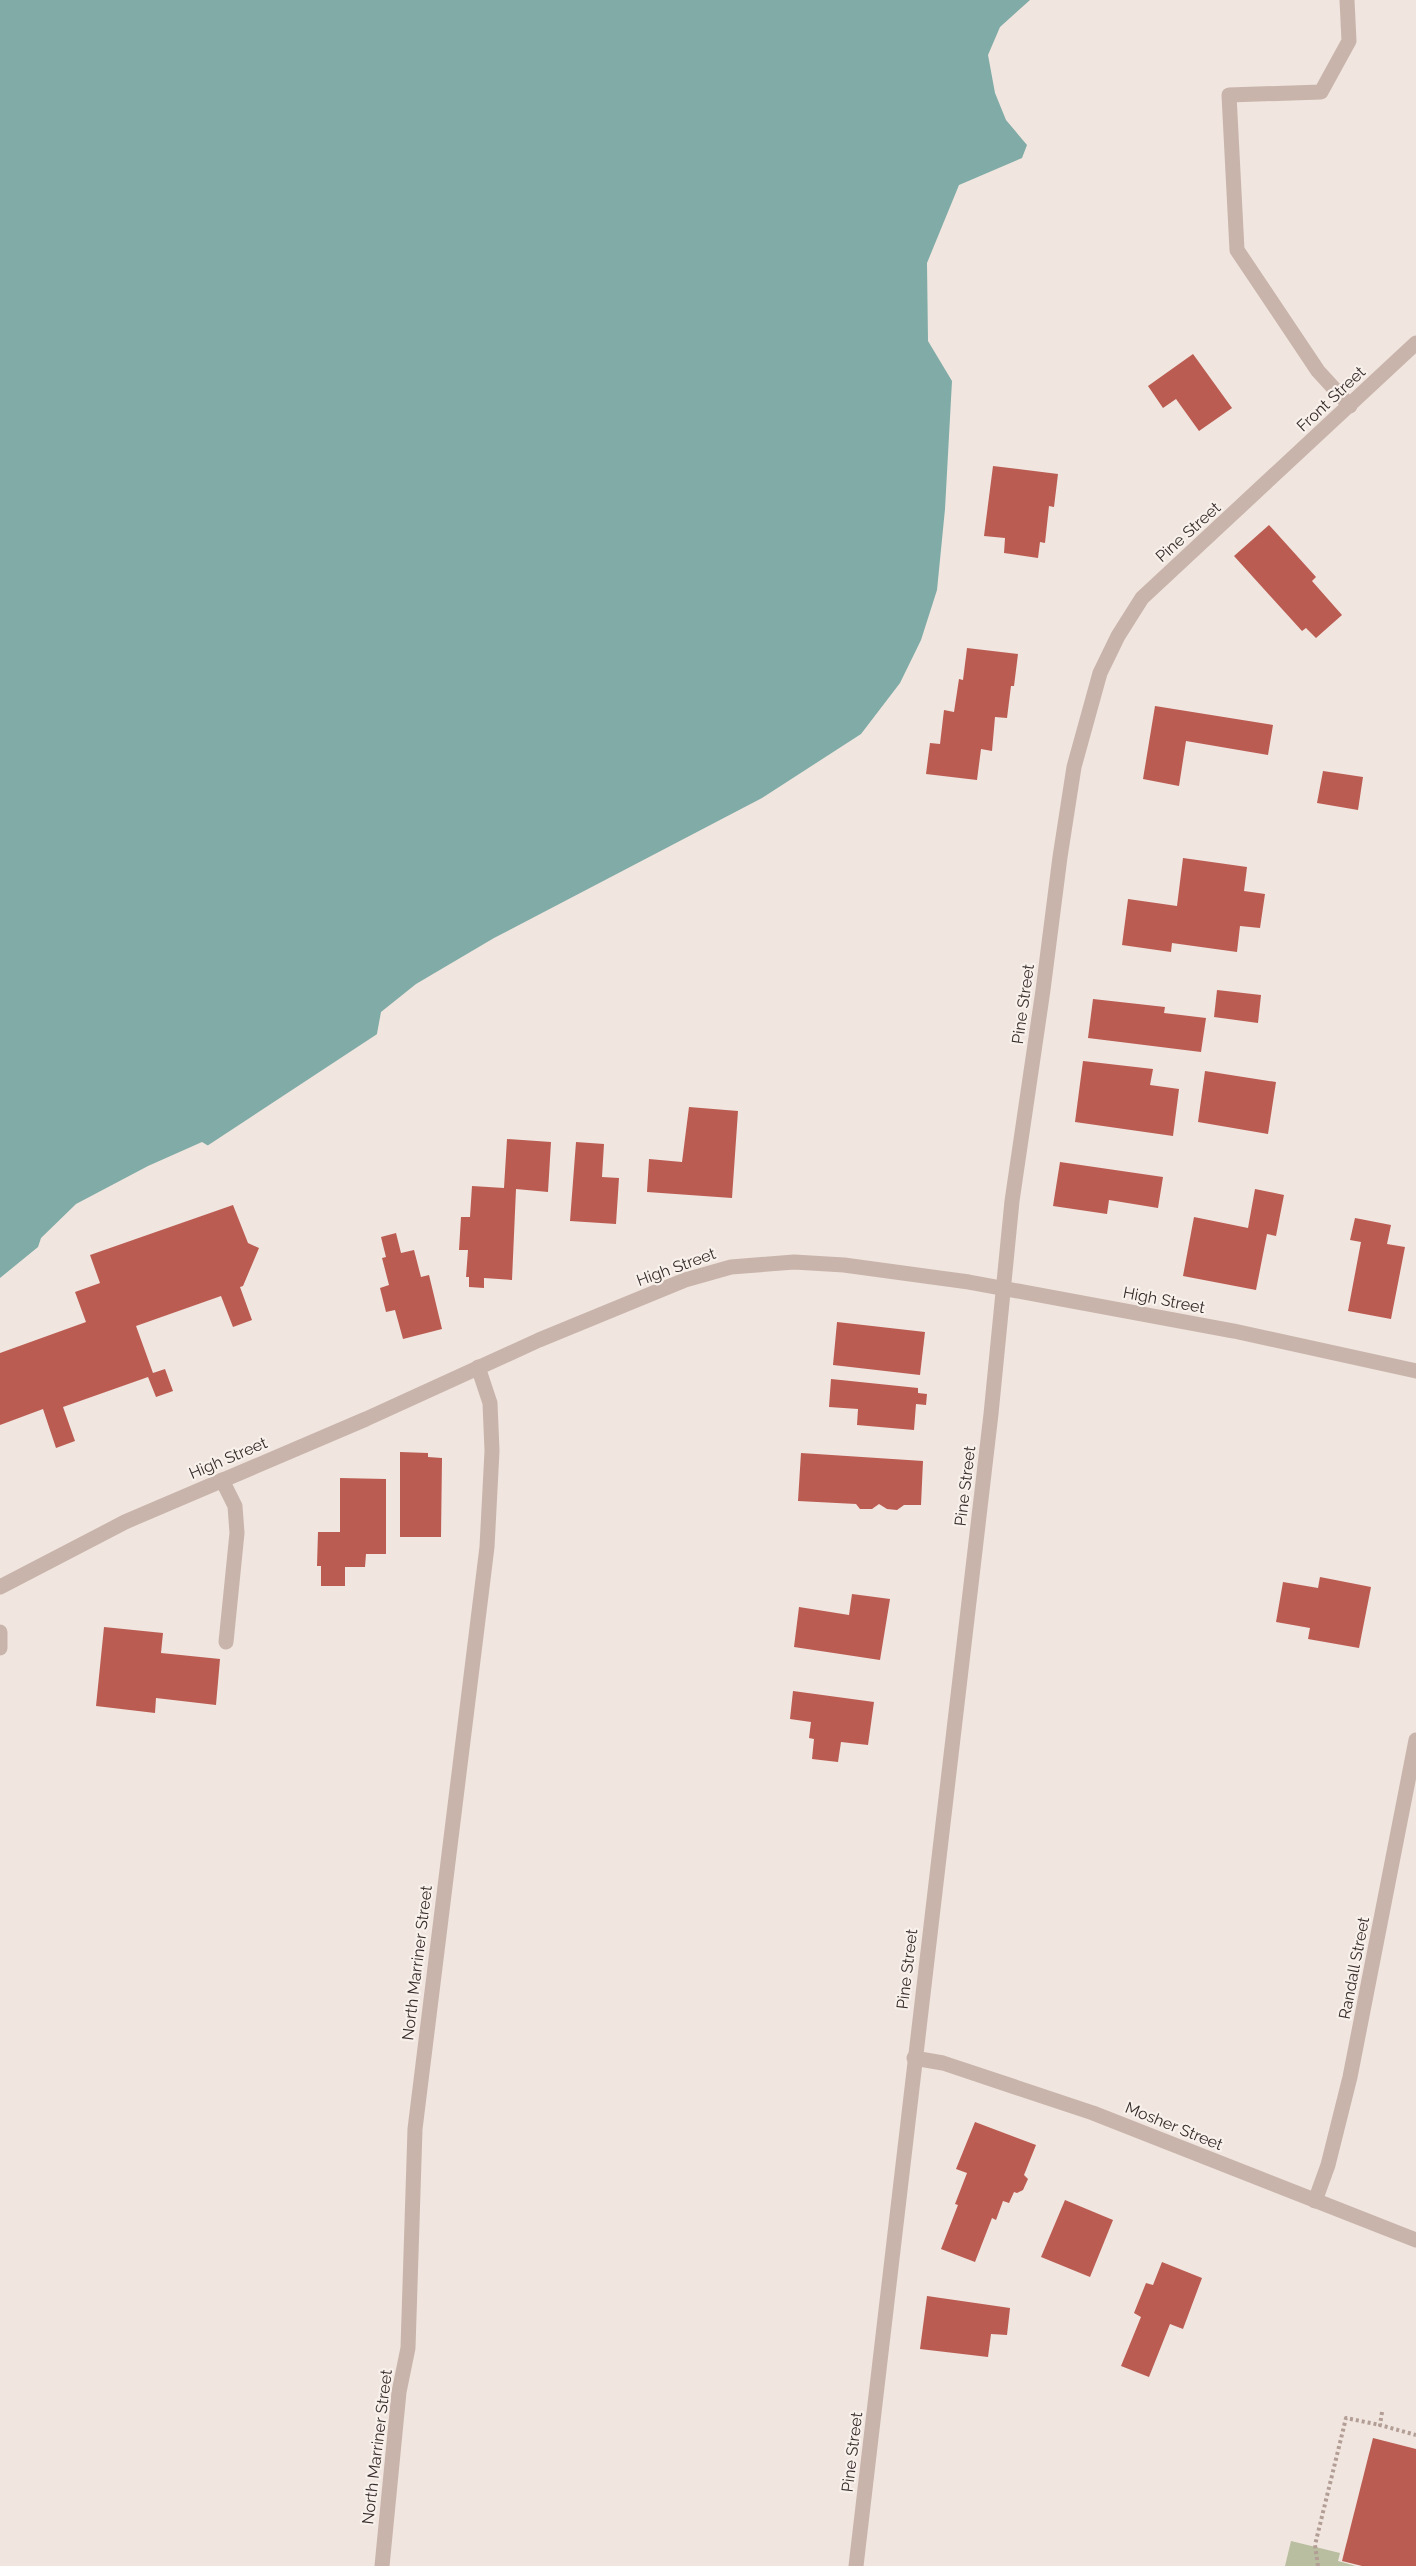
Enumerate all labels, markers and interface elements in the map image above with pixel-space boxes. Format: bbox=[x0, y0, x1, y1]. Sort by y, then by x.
street label: Front Street bbox=[1293, 362, 1370, 436]
street label: Pine Street bbox=[1152, 498, 1225, 566]
street label: Pine Street bbox=[1008, 962, 1038, 1045]
street label: High Street bbox=[634, 1244, 719, 1290]
street label: High Street bbox=[1121, 1283, 1207, 1317]
street label: High Street bbox=[186, 1433, 270, 1483]
street label: Pine Street bbox=[951, 1444, 979, 1527]
street label: North Marriner Street bbox=[398, 1884, 436, 2042]
street label: Randall Street bbox=[1335, 1915, 1373, 2021]
street label: Pine Street bbox=[893, 1927, 921, 2010]
street label: Mosher Street bbox=[1122, 2098, 1226, 2154]
street label: North Marriner Street bbox=[358, 2368, 396, 2526]
street label: Pine Street bbox=[838, 2410, 866, 2493]

